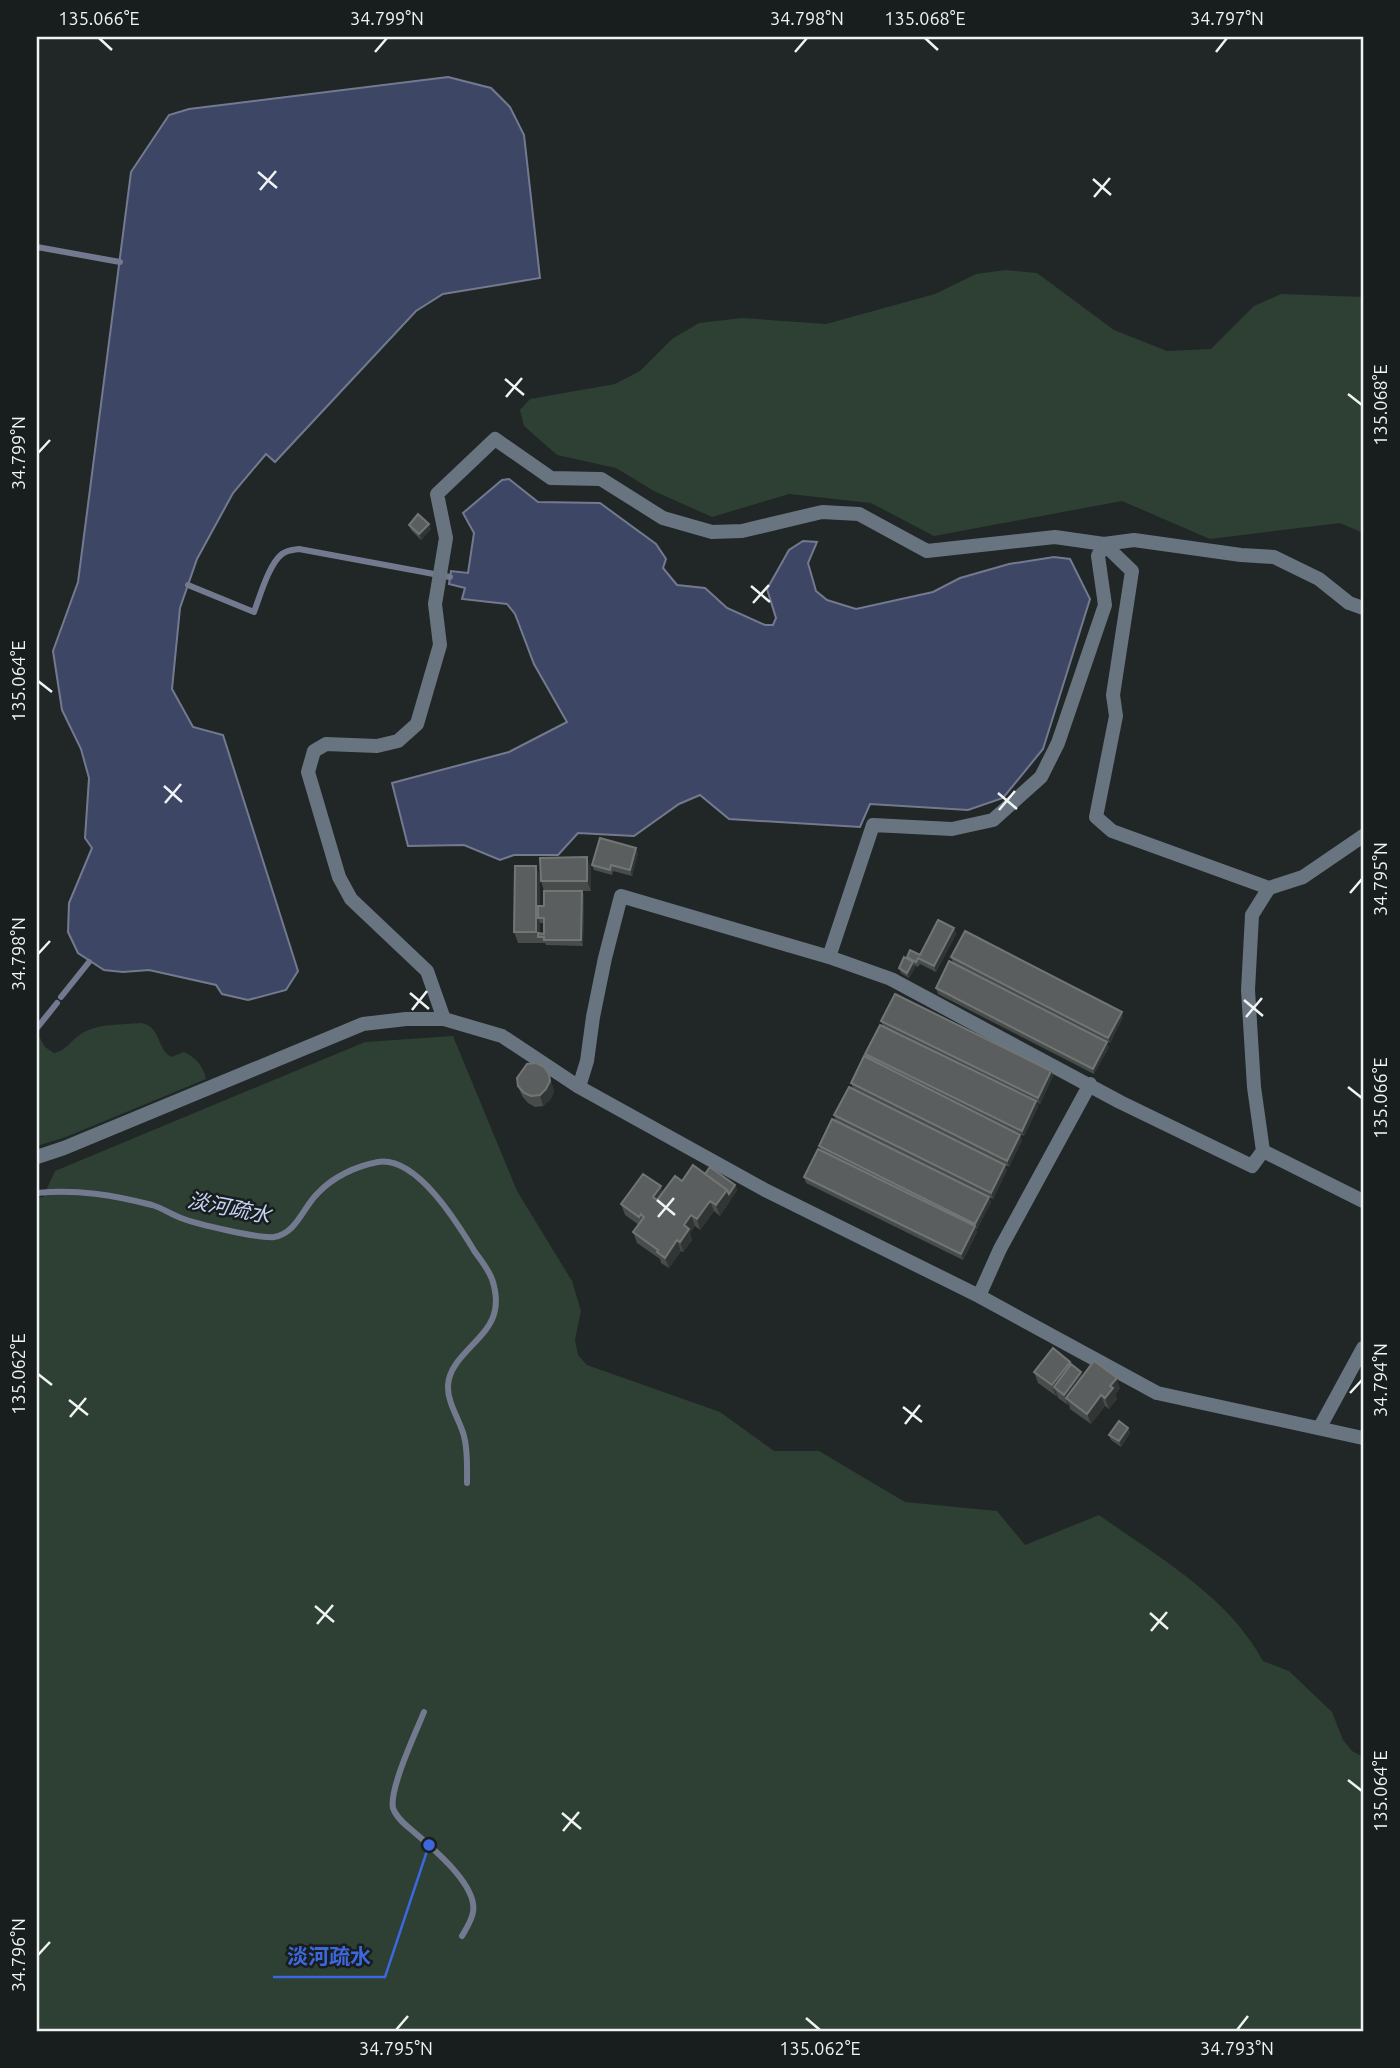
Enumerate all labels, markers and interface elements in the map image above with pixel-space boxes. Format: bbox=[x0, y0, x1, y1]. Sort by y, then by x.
text: 135.066°E bbox=[58, 8, 140, 28]
text: 34.799°N bbox=[350, 8, 424, 28]
text: 34.798°N bbox=[770, 8, 844, 28]
text: 135.068°E bbox=[884, 8, 966, 28]
text: 34.797°N bbox=[1190, 8, 1264, 28]
text: 135.068°E bbox=[1370, 364, 1390, 446]
text: 34.799°N bbox=[8, 416, 28, 490]
text: 135.064°E bbox=[8, 640, 28, 722]
text: 34.795°N bbox=[1370, 842, 1390, 916]
text: 34.798°N bbox=[8, 917, 28, 991]
text: 135.066°E bbox=[1370, 1057, 1390, 1139]
water label: 淡河疏水 bbox=[186, 1187, 275, 1227]
text: 135.062°E bbox=[8, 1333, 28, 1415]
text: 34.794°N bbox=[1370, 1343, 1390, 1417]
text: 135.064°E bbox=[1370, 1750, 1390, 1832]
text: 34.796°N bbox=[8, 1918, 28, 1992]
callout: 淡河疏水 bbox=[273, 1935, 385, 1977]
text: 淡河疏水 bbox=[287, 1944, 371, 1968]
text: 34.795°N bbox=[359, 2038, 433, 2058]
text: 135.062°E bbox=[779, 2038, 861, 2058]
text: 34.793°N bbox=[1200, 2038, 1274, 2058]

